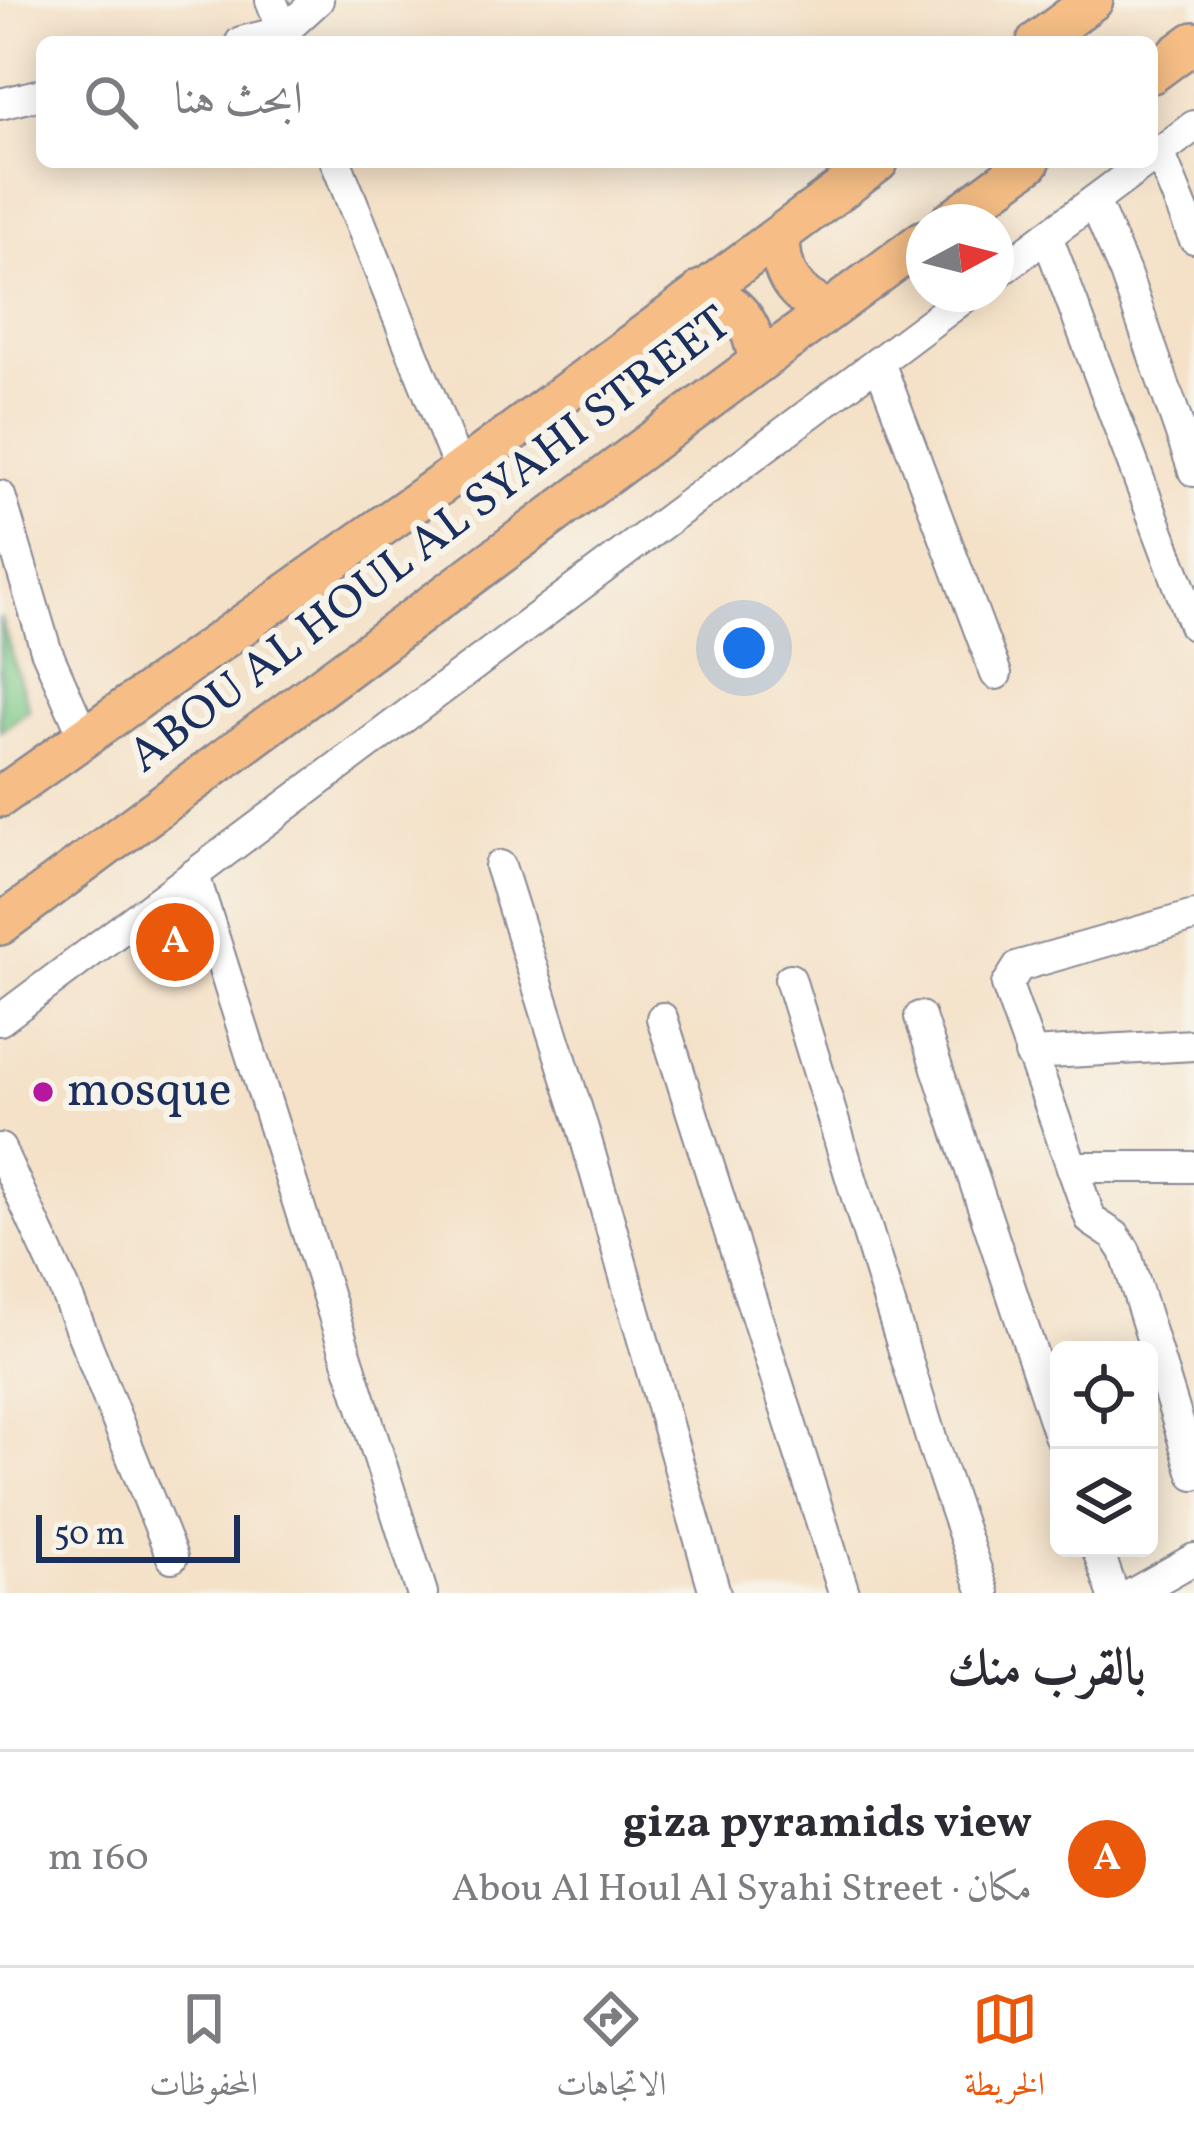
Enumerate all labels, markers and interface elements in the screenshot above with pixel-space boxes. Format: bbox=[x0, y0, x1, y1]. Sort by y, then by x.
search box bbox=[36, 36, 1158, 168]
icon: search bbox=[78, 69, 144, 135]
text: ابحث هنا bbox=[174, 70, 303, 133]
north arrow bbox=[906, 204, 1014, 312]
street label: ABOU AL HOUL AL SYAHI STREET bbox=[116, 292, 746, 790]
your location bbox=[714, 618, 774, 678]
pin: A bbox=[136, 897, 214, 987]
place label: mosque bbox=[67, 1059, 232, 1126]
marker: mosque bbox=[30, 1079, 56, 1105]
map controls bbox=[1050, 1341, 1158, 1557]
button: locate bbox=[1050, 1341, 1158, 1449]
button: layers bbox=[1050, 1449, 1158, 1557]
scale bar bbox=[36, 1509, 240, 1562]
text: 50 m bbox=[54, 1513, 125, 1559]
text: بالقرب منك bbox=[947, 1635, 1146, 1706]
text: giza pyramids view bbox=[623, 1793, 1032, 1856]
text: 160 m bbox=[48, 1832, 149, 1886]
text: A bbox=[1093, 1832, 1121, 1886]
text: مكان · Abou Al Houl Al Syahi Street bbox=[452, 1863, 1032, 1917]
tab: المحفوظات bbox=[149, 1986, 258, 2116]
tab: الاتجاهات bbox=[556, 1986, 666, 2116]
tab: الخريطة bbox=[965, 1986, 1045, 2116]

